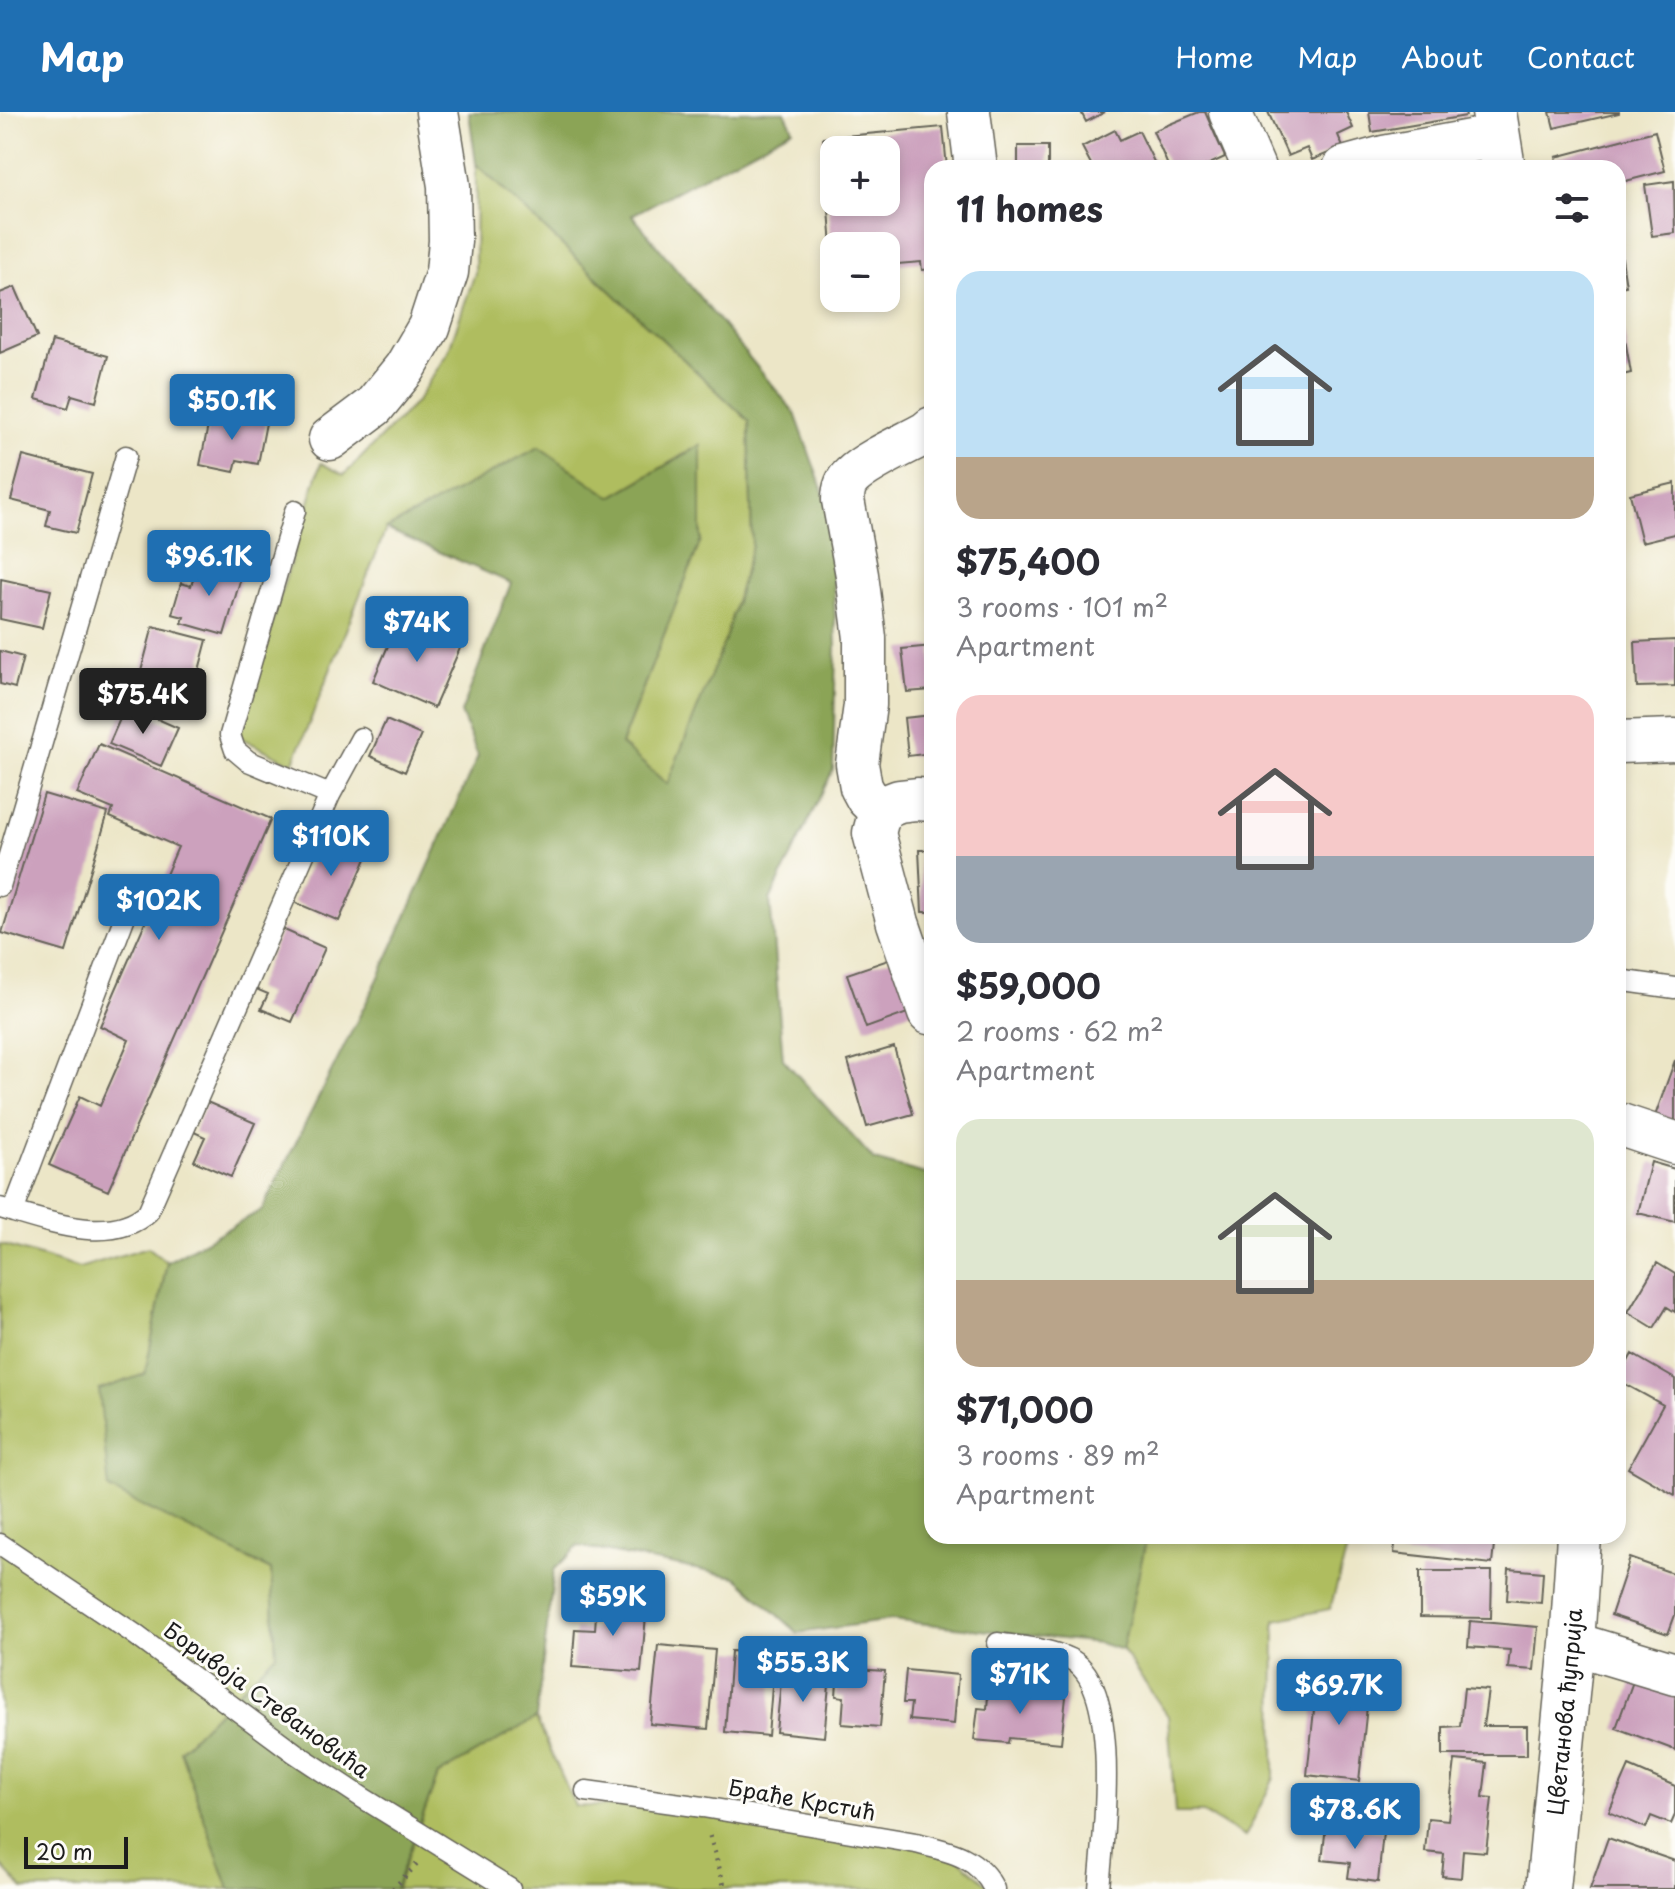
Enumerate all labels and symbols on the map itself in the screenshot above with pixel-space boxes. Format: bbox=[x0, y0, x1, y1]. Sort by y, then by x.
pin: $50.1K bbox=[167, 374, 297, 442]
pin: $96.1K bbox=[144, 530, 274, 598]
pin: $74K bbox=[370, 596, 464, 664]
pin: $75.4K bbox=[78, 668, 208, 736]
pin: $110K bbox=[275, 810, 387, 878]
pin: $102K bbox=[103, 874, 215, 942]
pin: $59K bbox=[566, 1570, 660, 1638]
street label: Цветанова ћуприја bbox=[1537, 1607, 1589, 1817]
street label: Боривоја Стевановића bbox=[158, 1613, 378, 1785]
pin: $55.3K bbox=[738, 1636, 868, 1704]
pin: $71K bbox=[973, 1648, 1067, 1716]
pin: $69.7K bbox=[1274, 1659, 1404, 1727]
street label: Браће Крстић bbox=[726, 1769, 878, 1828]
pin: $78.6K bbox=[1290, 1783, 1420, 1851]
scale bar bbox=[24, 1833, 128, 1869]

